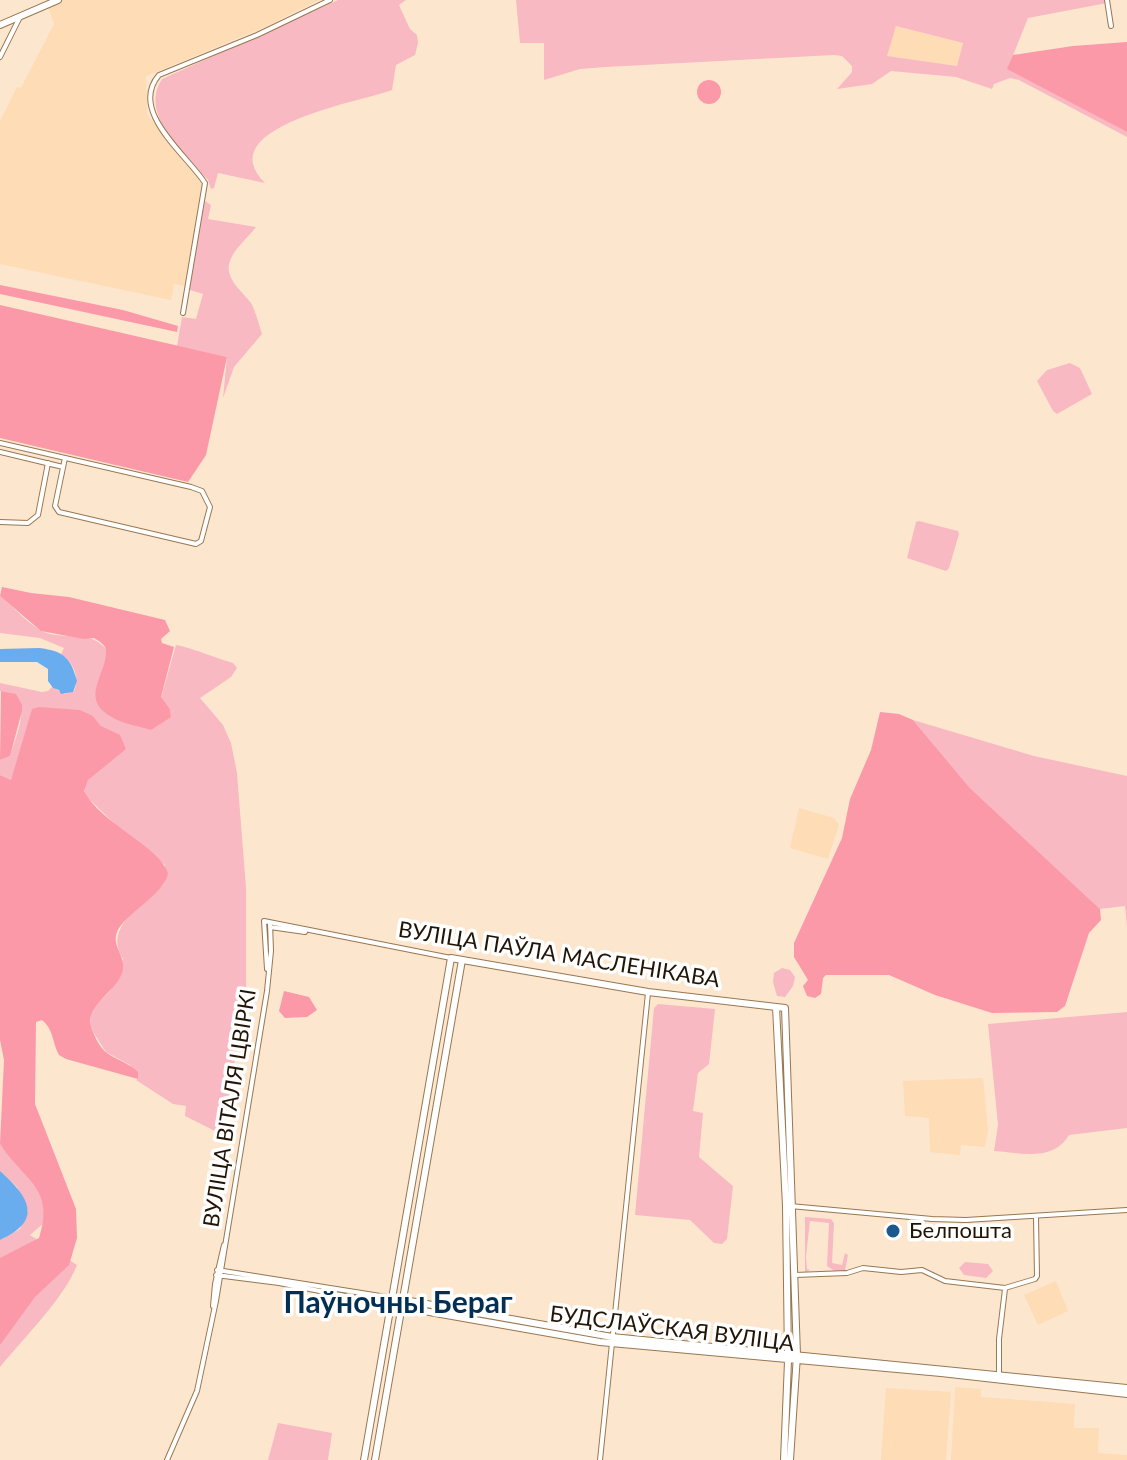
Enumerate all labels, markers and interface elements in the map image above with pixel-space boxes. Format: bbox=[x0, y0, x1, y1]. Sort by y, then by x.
street label: ВУЛІЦА ПАЎЛА МАСЛЕНІКАВА bbox=[396, 917, 722, 993]
street label: ВУЛІЦА ВІТАЛЯ ЦВІРКІ bbox=[198, 987, 262, 1229]
place label: Белпошта bbox=[909, 1218, 1012, 1244]
marker: Белпошта bbox=[884, 1222, 902, 1240]
district label: Паўночны Бераг bbox=[283, 1285, 513, 1321]
street label: БУДСЛАЎСКАЯ ВУЛІЦА bbox=[548, 1301, 796, 1357]

